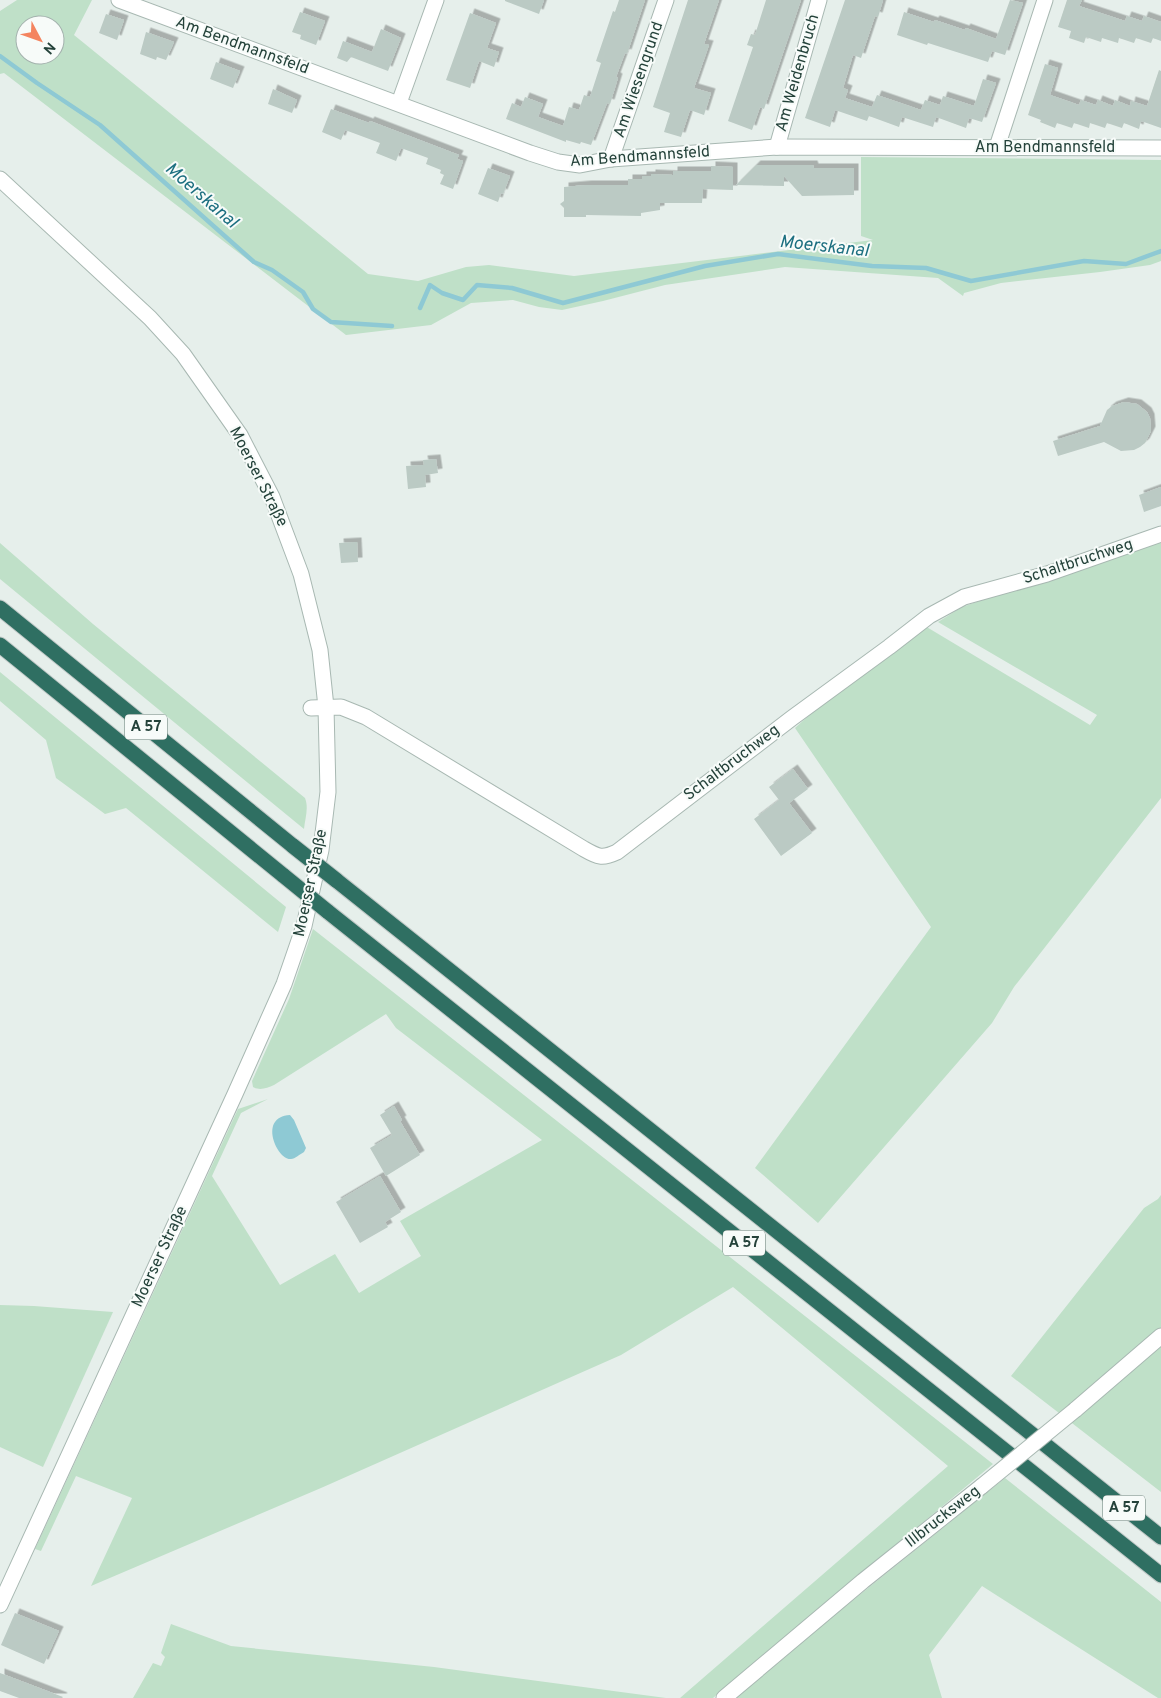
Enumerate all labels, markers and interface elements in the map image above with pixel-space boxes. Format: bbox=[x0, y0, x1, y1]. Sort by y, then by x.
street label: Am Weidenbruch bbox=[772, 12, 824, 134]
street label: Am Bendmannsfeld bbox=[173, 13, 311, 79]
north arrow bbox=[15, 15, 65, 65]
street label: Am Wiesengrund bbox=[610, 19, 668, 141]
text: N bbox=[39, 38, 58, 57]
street label: Am Bendmannsfeld bbox=[975, 138, 1115, 158]
street label: Am Bendmannsfeld bbox=[569, 142, 711, 172]
water label: Moerskanal bbox=[160, 158, 243, 235]
water label: Moerskanal bbox=[778, 231, 871, 263]
street label: Moerser Straße bbox=[224, 424, 292, 530]
street label: Schaltbruchweg bbox=[1020, 535, 1136, 589]
road number: A 57 bbox=[125, 714, 167, 740]
street label: Schaltbruchweg bbox=[680, 721, 784, 805]
street label: Moerser Straße bbox=[290, 827, 332, 939]
street label: Moerser Straße bbox=[128, 1203, 192, 1311]
road number: A 57 bbox=[723, 1230, 765, 1256]
street label: Illbrucksweg bbox=[902, 1482, 984, 1552]
road number: A 57 bbox=[1103, 1496, 1145, 1520]

